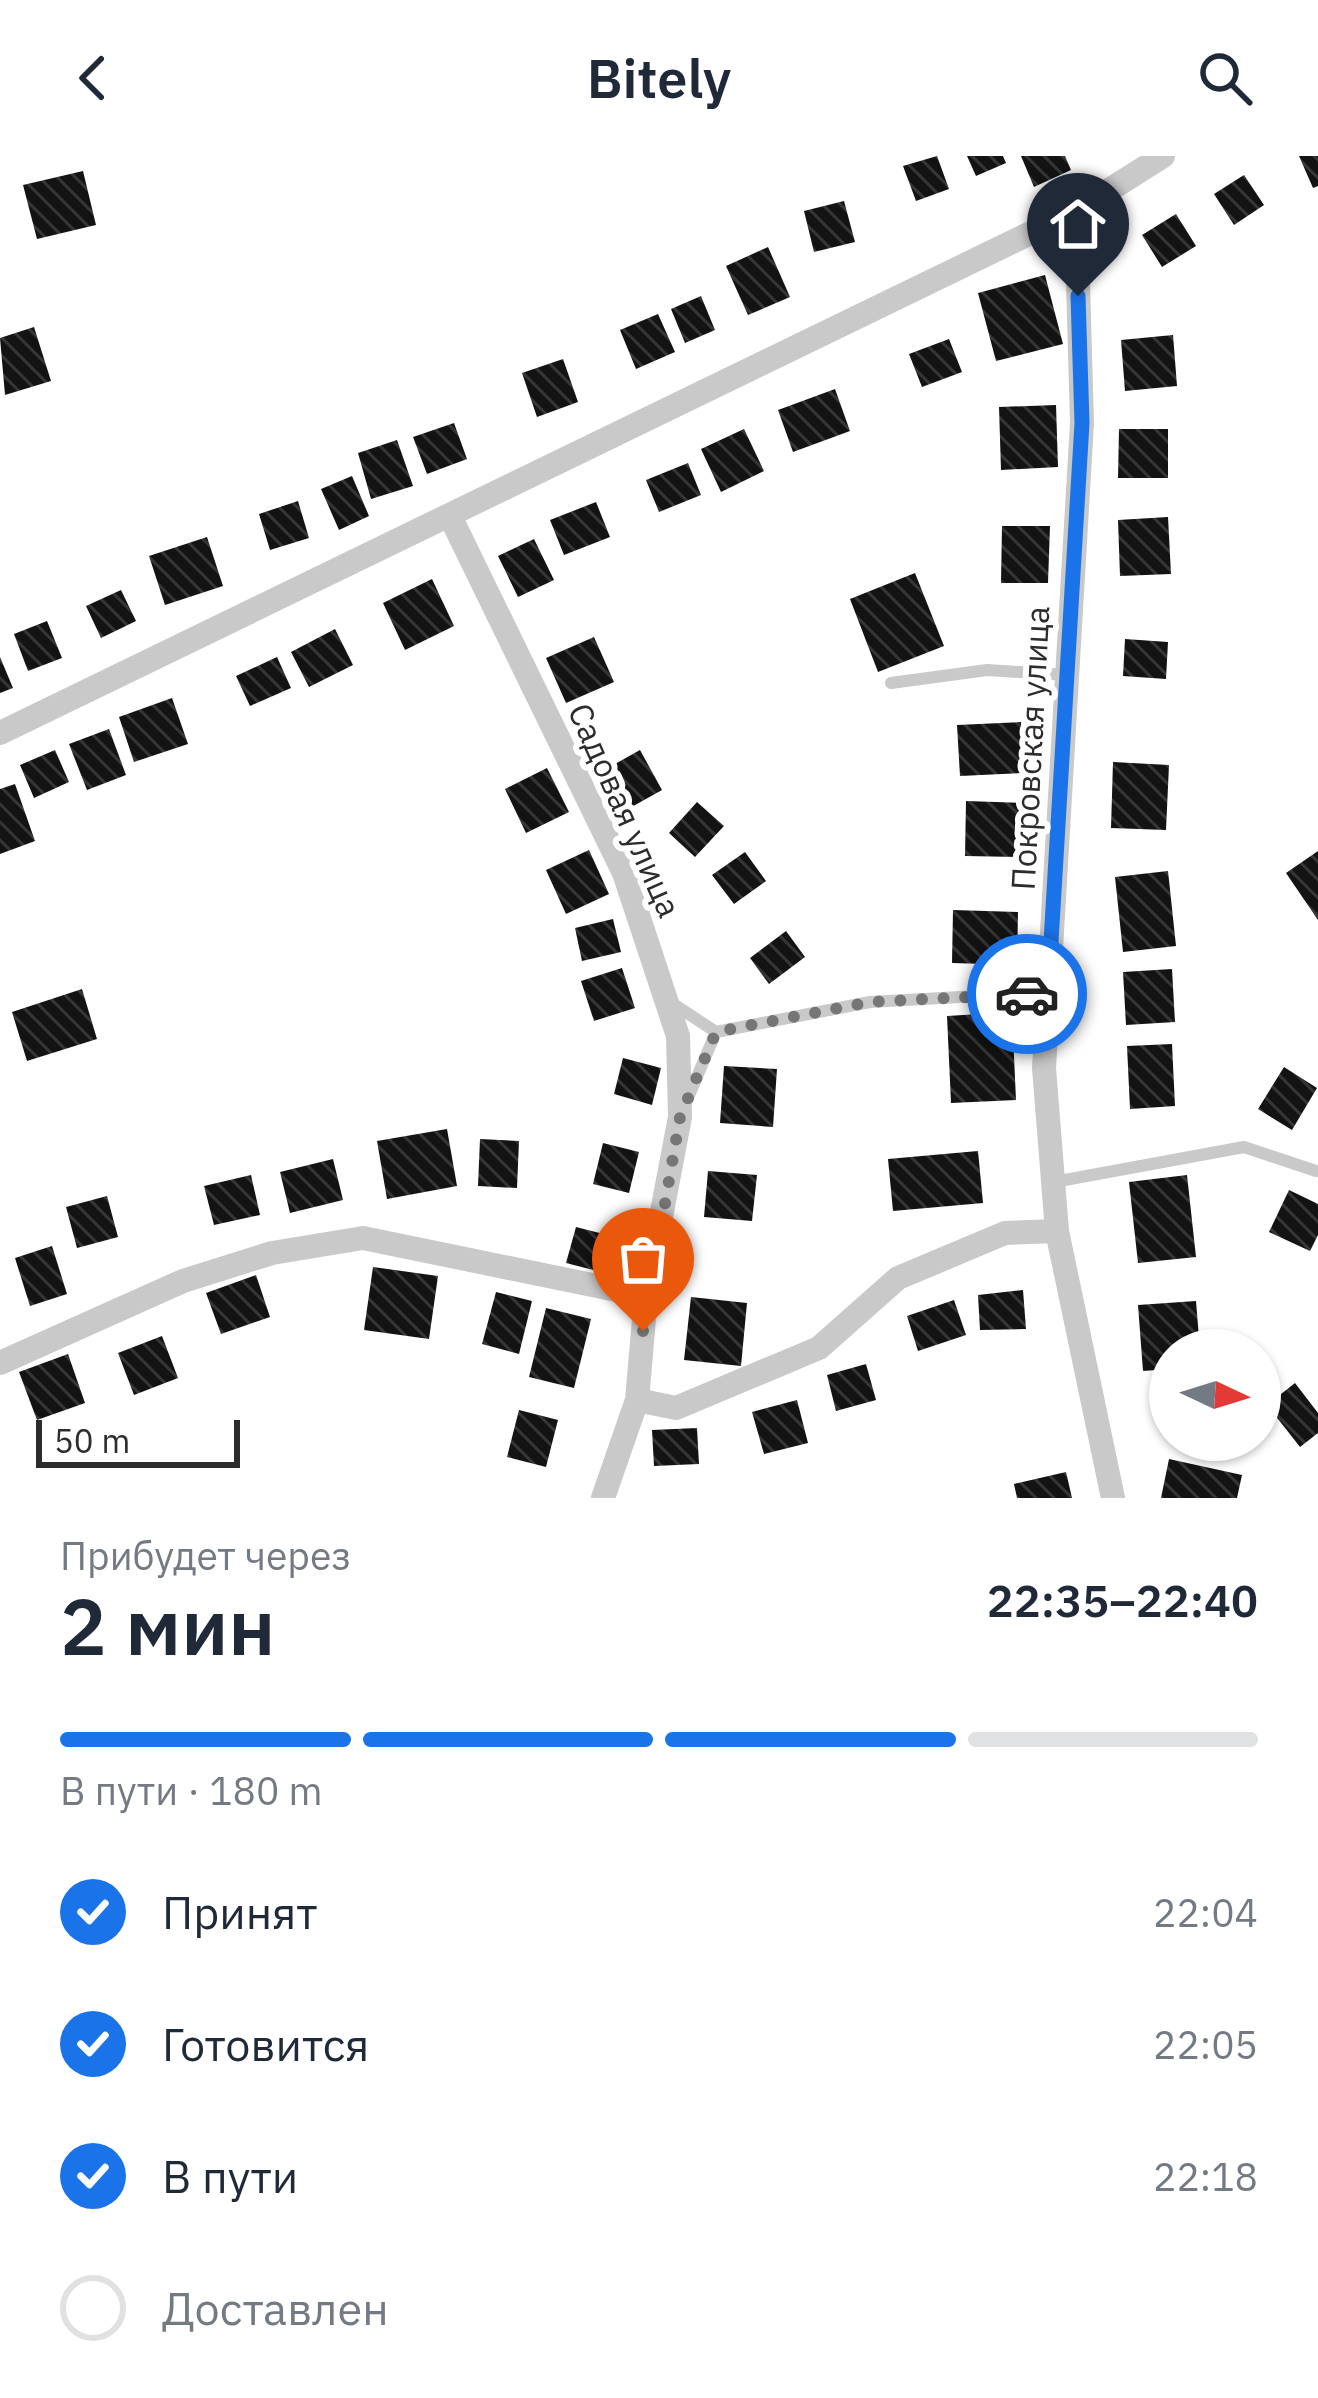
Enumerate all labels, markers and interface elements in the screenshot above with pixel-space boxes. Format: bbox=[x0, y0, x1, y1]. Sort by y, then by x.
text: Bitely bbox=[587, 43, 731, 113]
icon: back bbox=[60, 45, 126, 111]
icon: search bbox=[1192, 45, 1258, 111]
pin bbox=[1027, 173, 1129, 296]
icon: home bbox=[1045, 191, 1111, 257]
street label: Покровская улица bbox=[1001, 605, 1058, 891]
street label: Садовая улица bbox=[559, 696, 692, 923]
courier bbox=[967, 934, 1087, 1054]
icon: car bbox=[994, 961, 1060, 1027]
pin bbox=[592, 1208, 694, 1331]
icon: bag bbox=[610, 1226, 676, 1292]
north arrow bbox=[1149, 1329, 1281, 1461]
map controls bbox=[1149, 1329, 1281, 1461]
scale bar bbox=[36, 1414, 240, 1467]
text: 50 m bbox=[54, 1419, 130, 1462]
text: Прибудет через bbox=[60, 1530, 351, 1581]
text: 22:35–22:40 bbox=[987, 1571, 1258, 1629]
text: 2 мин bbox=[60, 1575, 276, 1676]
text: В пути · 180 m bbox=[60, 1765, 323, 1816]
icon: check bbox=[60, 1879, 126, 1945]
text: Принят bbox=[162, 1883, 318, 1941]
text: 22:04 bbox=[1153, 1887, 1258, 1938]
icon: check bbox=[60, 2011, 126, 2077]
text: Готовится bbox=[162, 2015, 369, 2073]
text: 22:05 bbox=[1153, 2019, 1258, 2070]
icon: check bbox=[60, 2143, 126, 2209]
text: В пути bbox=[162, 2147, 298, 2205]
text: 22:18 bbox=[1153, 2151, 1258, 2202]
text: Доставлен bbox=[162, 2279, 389, 2337]

